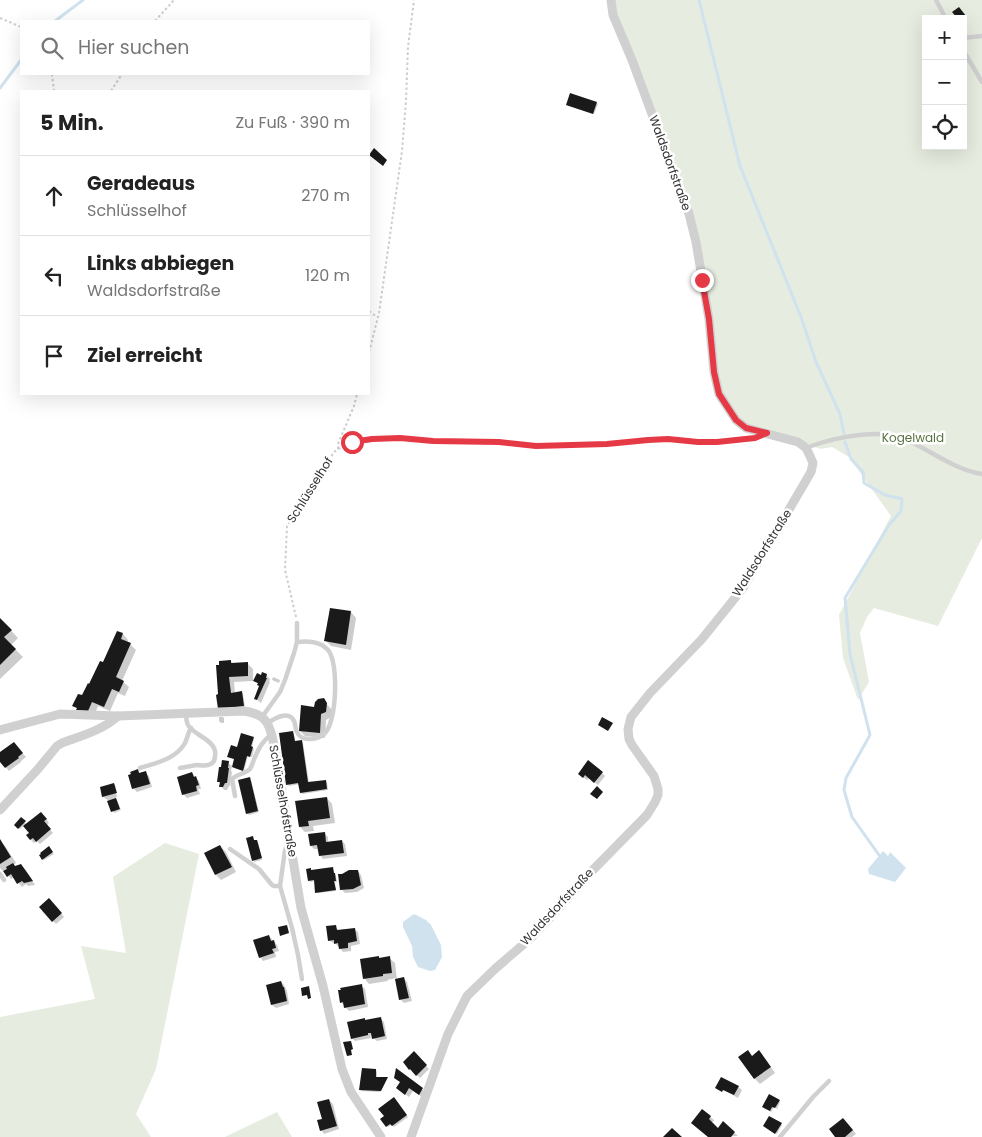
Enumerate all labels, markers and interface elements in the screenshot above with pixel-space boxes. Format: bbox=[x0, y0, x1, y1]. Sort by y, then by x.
map controls bbox=[922, 15, 967, 150]
button: + bbox=[922, 15, 967, 60]
search box bbox=[20, 20, 370, 75]
icon: search bbox=[38, 34, 66, 62]
text: Hier suchen bbox=[78, 34, 189, 61]
button: − bbox=[922, 60, 967, 105]
button: locate bbox=[922, 105, 967, 150]
text: 5 Min. bbox=[40, 108, 104, 137]
text: Zu Fuß · 390 m bbox=[235, 111, 350, 134]
street label: Waldsdorfstraße bbox=[645, 113, 696, 213]
text: Geradeaus bbox=[87, 170, 195, 197]
icon: ahead bbox=[40, 182, 68, 210]
text: 270 m bbox=[301, 184, 350, 207]
text: Schlüsselhof bbox=[87, 199, 187, 222]
text: Links abbiegen bbox=[87, 250, 234, 277]
icon: left bbox=[40, 262, 68, 290]
text: 120 m bbox=[305, 264, 350, 287]
route end bbox=[691, 269, 714, 292]
text: Waldsdorfstraße bbox=[87, 279, 221, 302]
icon: arrive bbox=[40, 342, 68, 370]
text: Ziel erreicht bbox=[87, 342, 203, 369]
park label: Kogelwald bbox=[882, 429, 944, 446]
route start bbox=[341, 431, 364, 454]
street label: Schlüsselhof bbox=[283, 453, 337, 526]
street label: Waldsdorfstraße bbox=[728, 506, 795, 600]
street label: Schlüsselhofstraße bbox=[265, 743, 302, 858]
street label: Waldsdorfstraße bbox=[516, 864, 597, 949]

